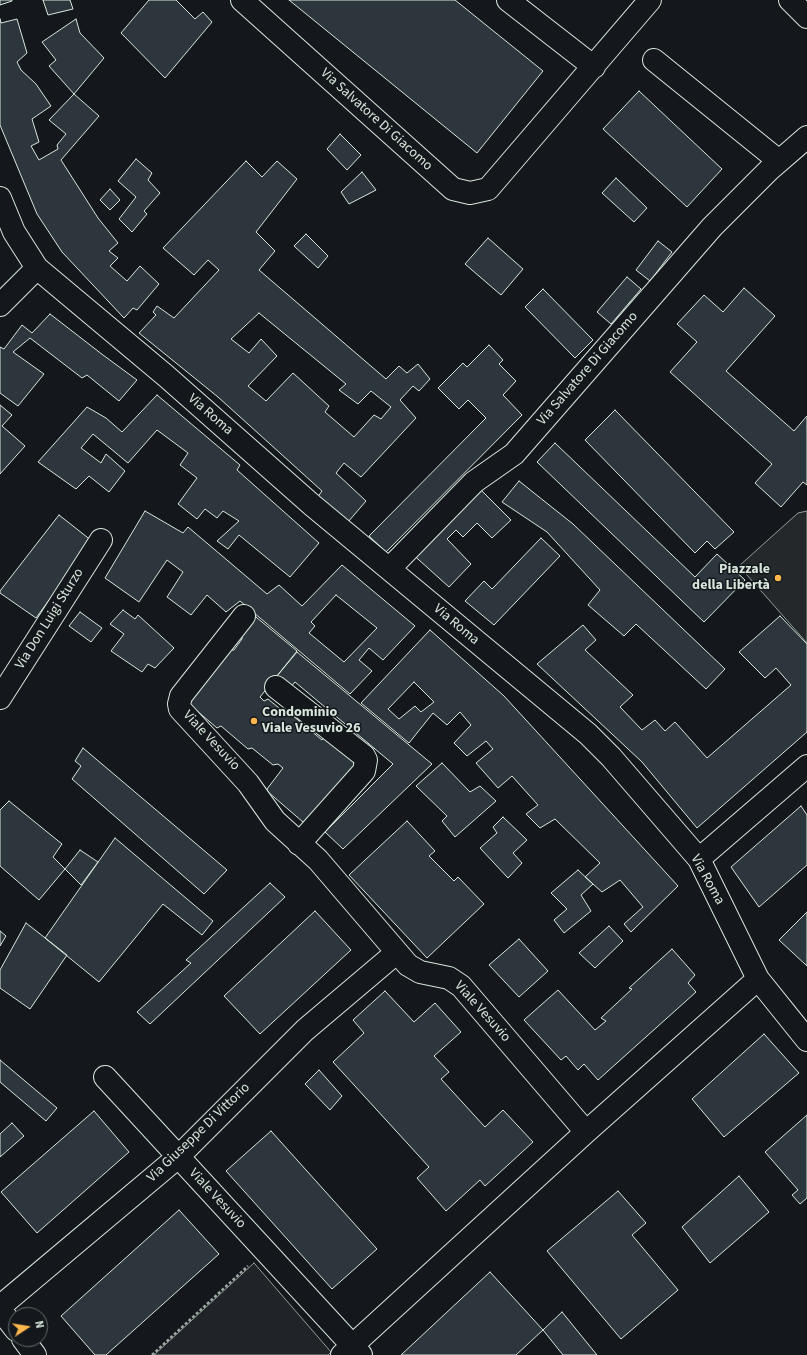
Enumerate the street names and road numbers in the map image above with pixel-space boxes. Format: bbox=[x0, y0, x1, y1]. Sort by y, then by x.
street label: Via Salvatore Di Giacomo bbox=[316, 65, 436, 175]
street label: Via Salvatore Di Giacomo bbox=[534, 309, 642, 429]
street label: Via Roma bbox=[184, 391, 236, 439]
street label: Via Don Luigi Sturzo bbox=[12, 565, 88, 673]
street label: Via Roma bbox=[430, 601, 482, 649]
street label: Viale Vesuvio bbox=[179, 707, 243, 775]
street label: Via Roma bbox=[686, 852, 728, 908]
street label: Viale Vesuvio bbox=[450, 978, 514, 1046]
street label: Via Giuseppe Di Vittorio bbox=[144, 1080, 254, 1186]
street label: Viale Vesuvio bbox=[185, 1165, 249, 1233]

